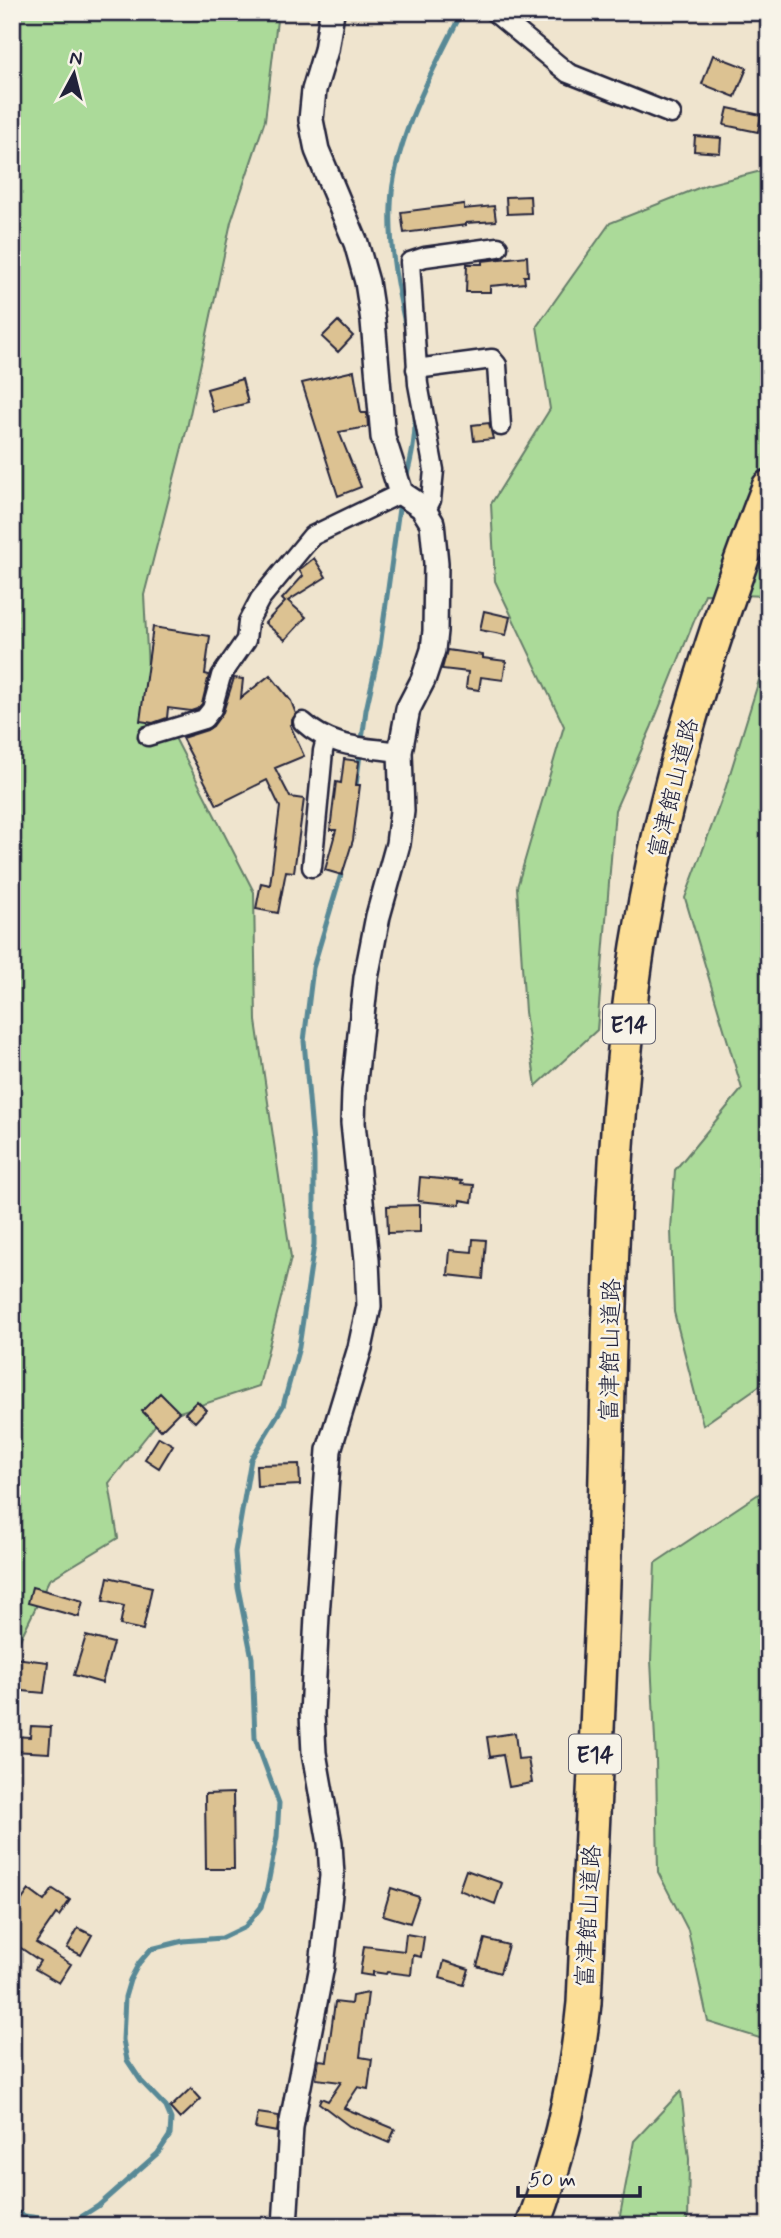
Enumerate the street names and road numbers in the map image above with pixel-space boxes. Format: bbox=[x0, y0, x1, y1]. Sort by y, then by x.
street label: 富津館山道路 bbox=[642, 715, 707, 862]
road number: E14 bbox=[603, 1004, 655, 1044]
street label: 富津館山道路 bbox=[595, 1278, 628, 1422]
road number: E14 bbox=[569, 1735, 621, 1774]
street label: 富津館山道路 bbox=[570, 1843, 609, 1989]

